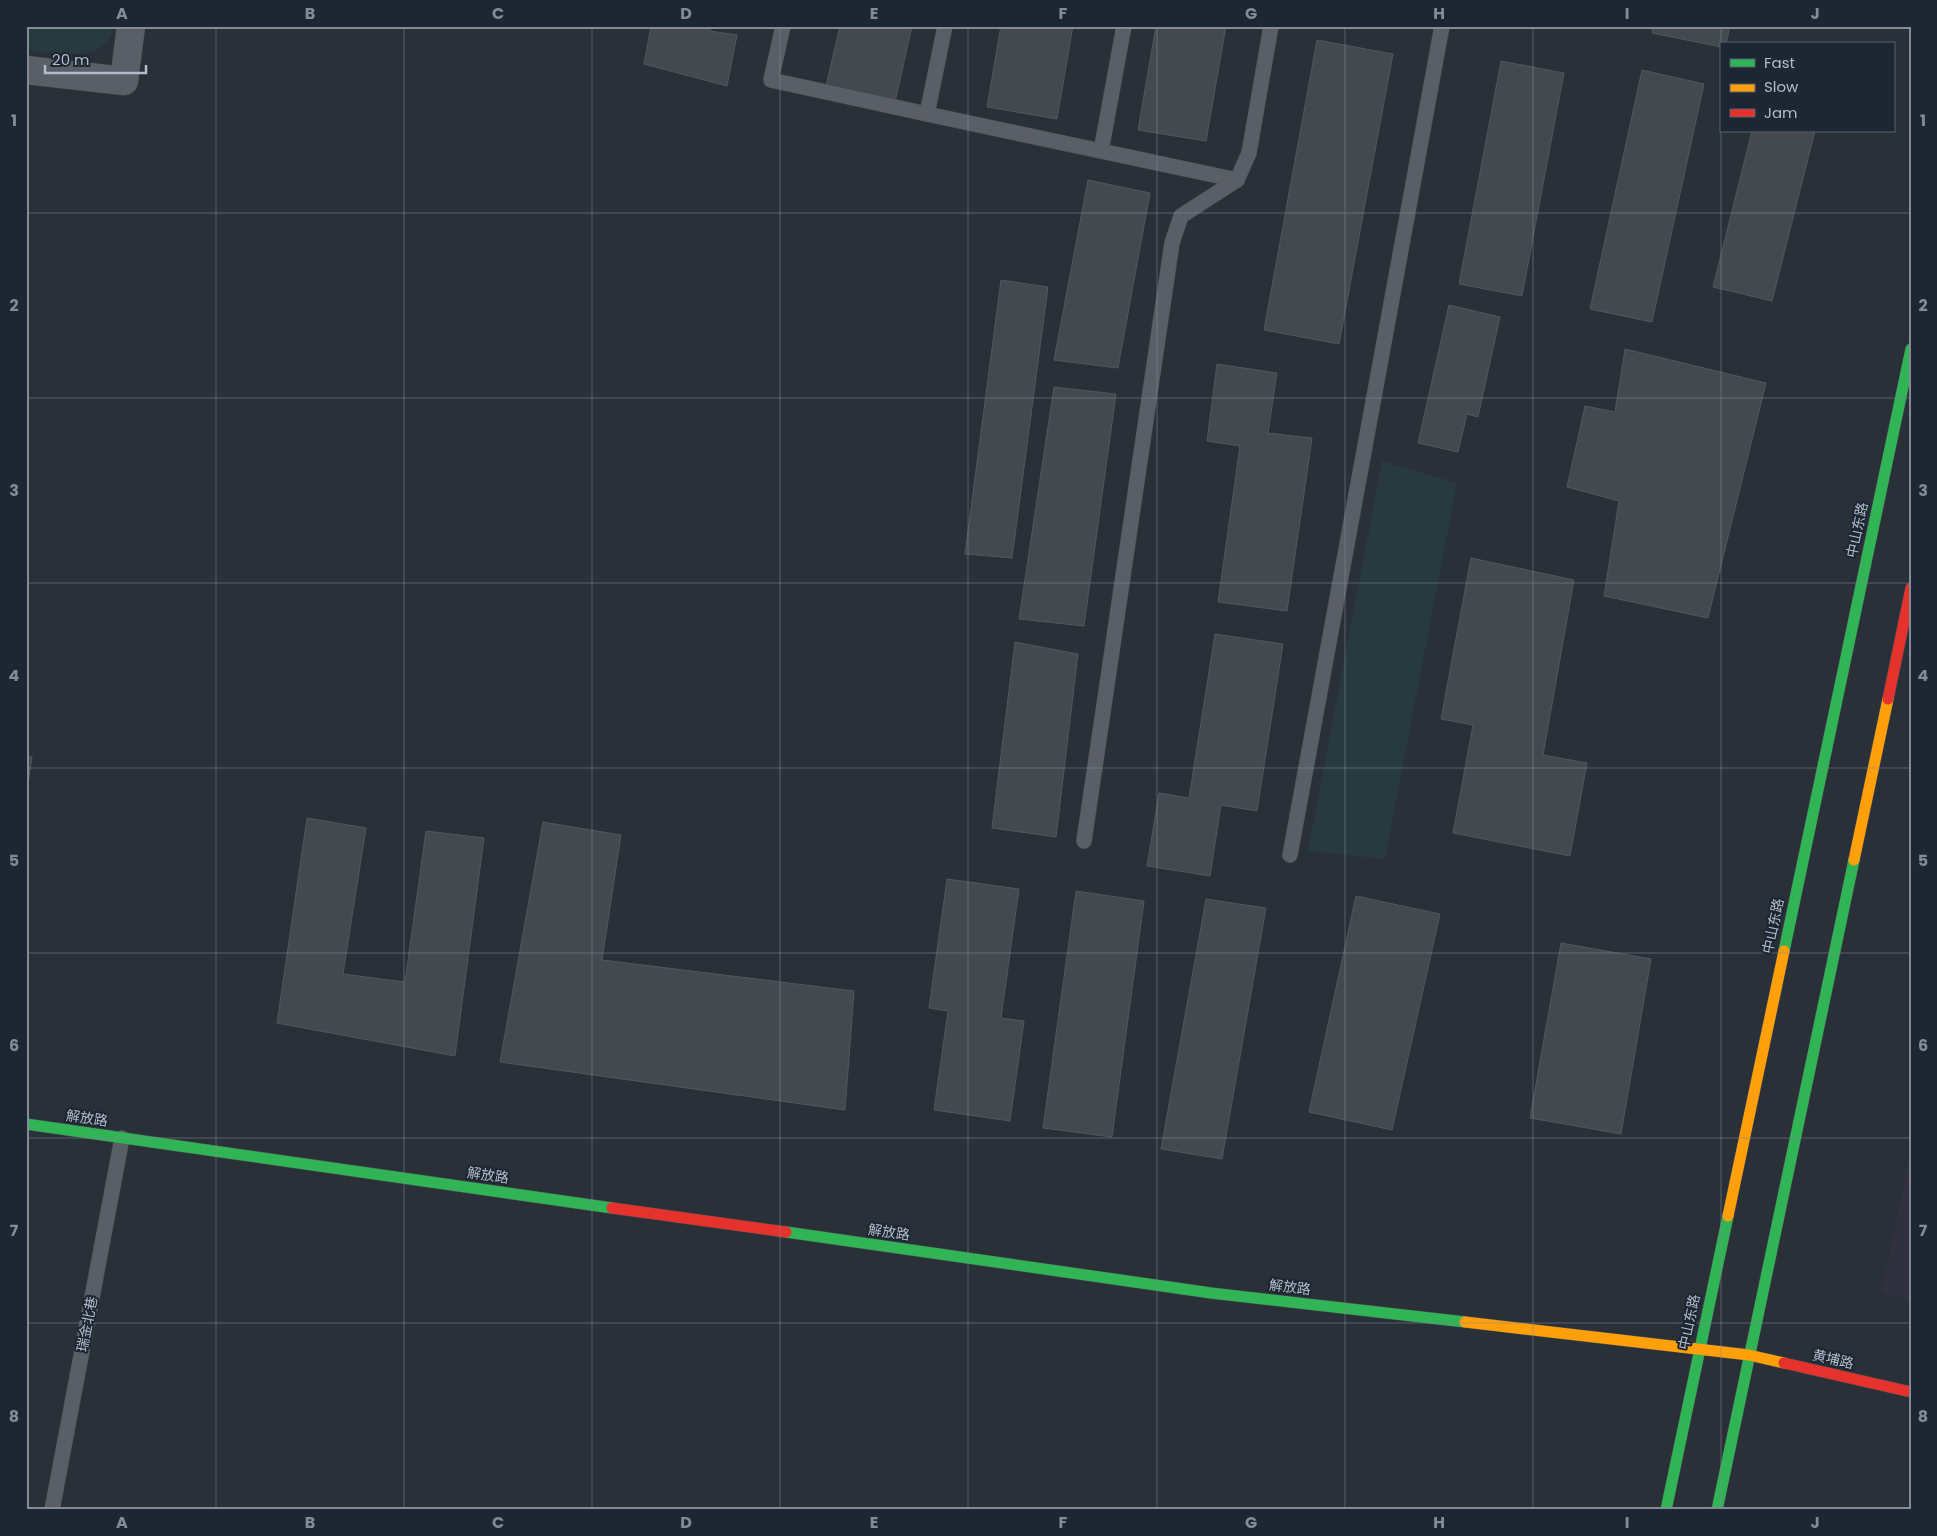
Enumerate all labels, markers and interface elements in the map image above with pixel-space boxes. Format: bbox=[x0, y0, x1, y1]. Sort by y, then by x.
text: A bbox=[116, 2, 128, 25]
text: B bbox=[305, 2, 315, 25]
text: C bbox=[492, 2, 504, 25]
text: D bbox=[680, 2, 692, 25]
text: E bbox=[870, 2, 878, 25]
text: F bbox=[1059, 2, 1068, 25]
text: G bbox=[1245, 2, 1257, 25]
text: H bbox=[1433, 2, 1445, 25]
text: I bbox=[1625, 2, 1629, 25]
text: J bbox=[1810, 2, 1820, 25]
scale bar bbox=[45, 42, 146, 74]
legend bbox=[1720, 42, 1894, 132]
text: 20 m bbox=[52, 49, 90, 70]
text: Fast bbox=[1764, 52, 1795, 73]
text: Slow bbox=[1764, 76, 1799, 97]
text: Jam bbox=[1764, 102, 1798, 123]
text: 1 bbox=[11, 109, 17, 132]
text: 1 bbox=[1920, 109, 1926, 132]
text: 2 bbox=[9, 294, 19, 317]
text: 2 bbox=[1918, 294, 1928, 317]
text: 3 bbox=[9, 479, 19, 502]
text: 3 bbox=[1918, 479, 1928, 502]
street label: 中山东路 bbox=[1841, 501, 1873, 559]
text: 4 bbox=[9, 664, 20, 687]
text: 4 bbox=[1918, 664, 1929, 687]
text: 5 bbox=[9, 849, 19, 872]
text: 5 bbox=[1918, 849, 1928, 872]
street label: 中山东路 bbox=[1757, 897, 1789, 955]
text: 6 bbox=[9, 1034, 19, 1057]
text: 6 bbox=[1918, 1034, 1928, 1057]
street label: 解放路 bbox=[65, 1105, 109, 1131]
street label: 解放路 bbox=[466, 1162, 510, 1188]
text: 7 bbox=[10, 1219, 19, 1242]
street label: 解放路 bbox=[867, 1219, 911, 1245]
text: 7 bbox=[1919, 1219, 1928, 1242]
street label: 解放路 bbox=[1268, 1275, 1312, 1299]
street label: 中山东路 bbox=[1673, 1293, 1705, 1351]
street label: 瑞金北巷 bbox=[72, 1295, 102, 1353]
street label: 黄埔路 bbox=[1810, 1345, 1856, 1373]
text: 8 bbox=[9, 1405, 19, 1428]
text: 8 bbox=[1918, 1405, 1928, 1428]
text: A bbox=[116, 1511, 128, 1534]
text: B bbox=[305, 1511, 315, 1534]
text: C bbox=[492, 1511, 504, 1534]
text: D bbox=[680, 1511, 692, 1534]
text: E bbox=[870, 1511, 878, 1534]
text: F bbox=[1059, 1511, 1068, 1534]
text: G bbox=[1245, 1511, 1257, 1534]
text: H bbox=[1433, 1511, 1445, 1534]
text: I bbox=[1625, 1511, 1629, 1534]
text: J bbox=[1810, 1511, 1820, 1534]

